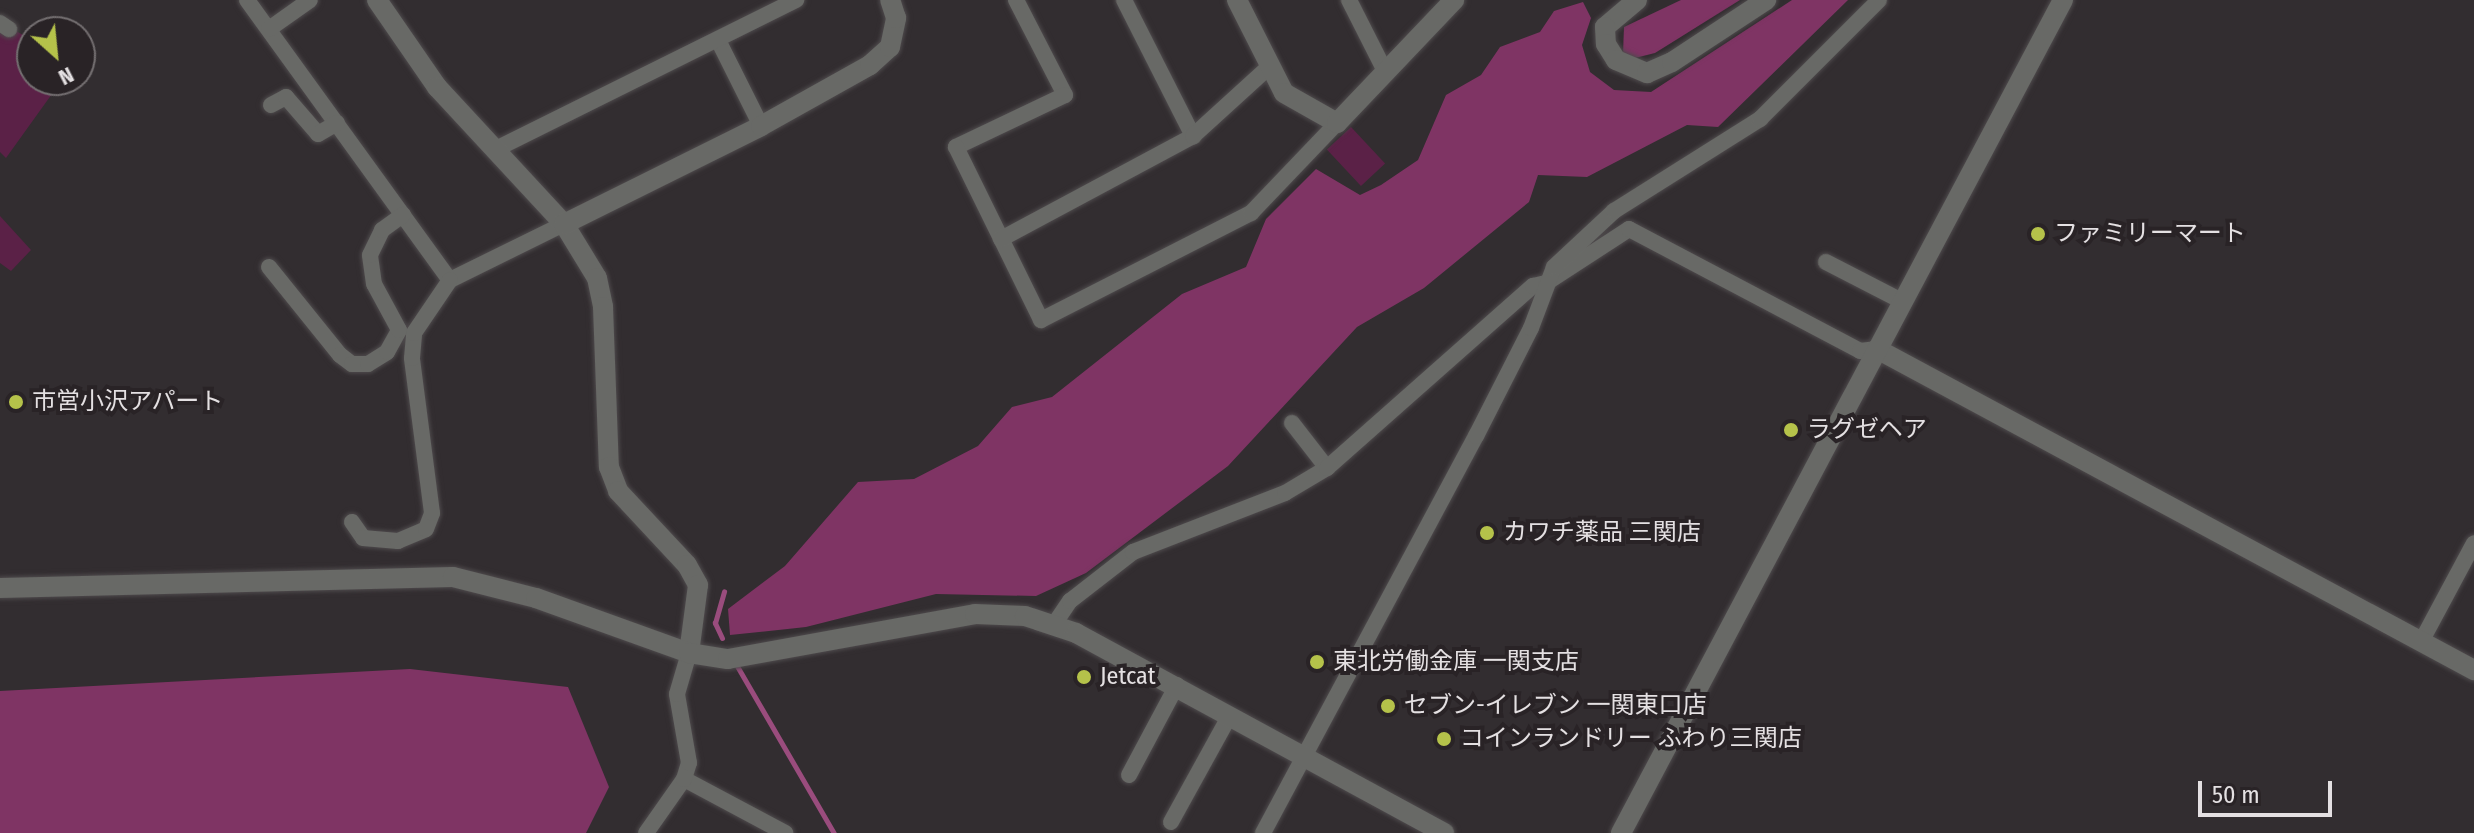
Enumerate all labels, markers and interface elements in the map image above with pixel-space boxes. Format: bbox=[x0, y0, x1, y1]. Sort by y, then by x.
north arrow bbox=[16, 16, 96, 96]
text: N bbox=[54, 61, 78, 91]
place label: ファミリーマート bbox=[2054, 220, 2246, 248]
marker: ファミリーマート bbox=[2029, 225, 2047, 243]
place label: 市営小沢アパート bbox=[32, 388, 224, 416]
marker: 市営小沢アパート bbox=[7, 393, 25, 411]
place label: ラグゼヘア bbox=[1807, 416, 1927, 444]
marker: ラグゼヘア bbox=[1782, 421, 1800, 439]
place label: カワチ薬品 三関店 bbox=[1503, 519, 1701, 547]
marker: カワチ薬品 三関店 bbox=[1478, 524, 1496, 542]
place label: 東北労働金庫 一関支店 bbox=[1333, 648, 1579, 676]
marker: 東北労働金庫 一関支店 bbox=[1308, 653, 1326, 671]
place label: Jetcat bbox=[1100, 663, 1156, 691]
marker: Jetcat bbox=[1075, 668, 1093, 686]
place label: セブン-イレブン 一関東口店 bbox=[1404, 692, 1706, 720]
marker: セブン-イレブン 一関東口店 bbox=[1379, 697, 1397, 715]
place label: コインランドリー ふわり三関店 bbox=[1460, 725, 1802, 753]
marker: コインランドリー ふわり三関店 bbox=[1435, 730, 1453, 748]
scale bar bbox=[2202, 765, 2336, 815]
text: 50 m bbox=[2212, 781, 2260, 809]

